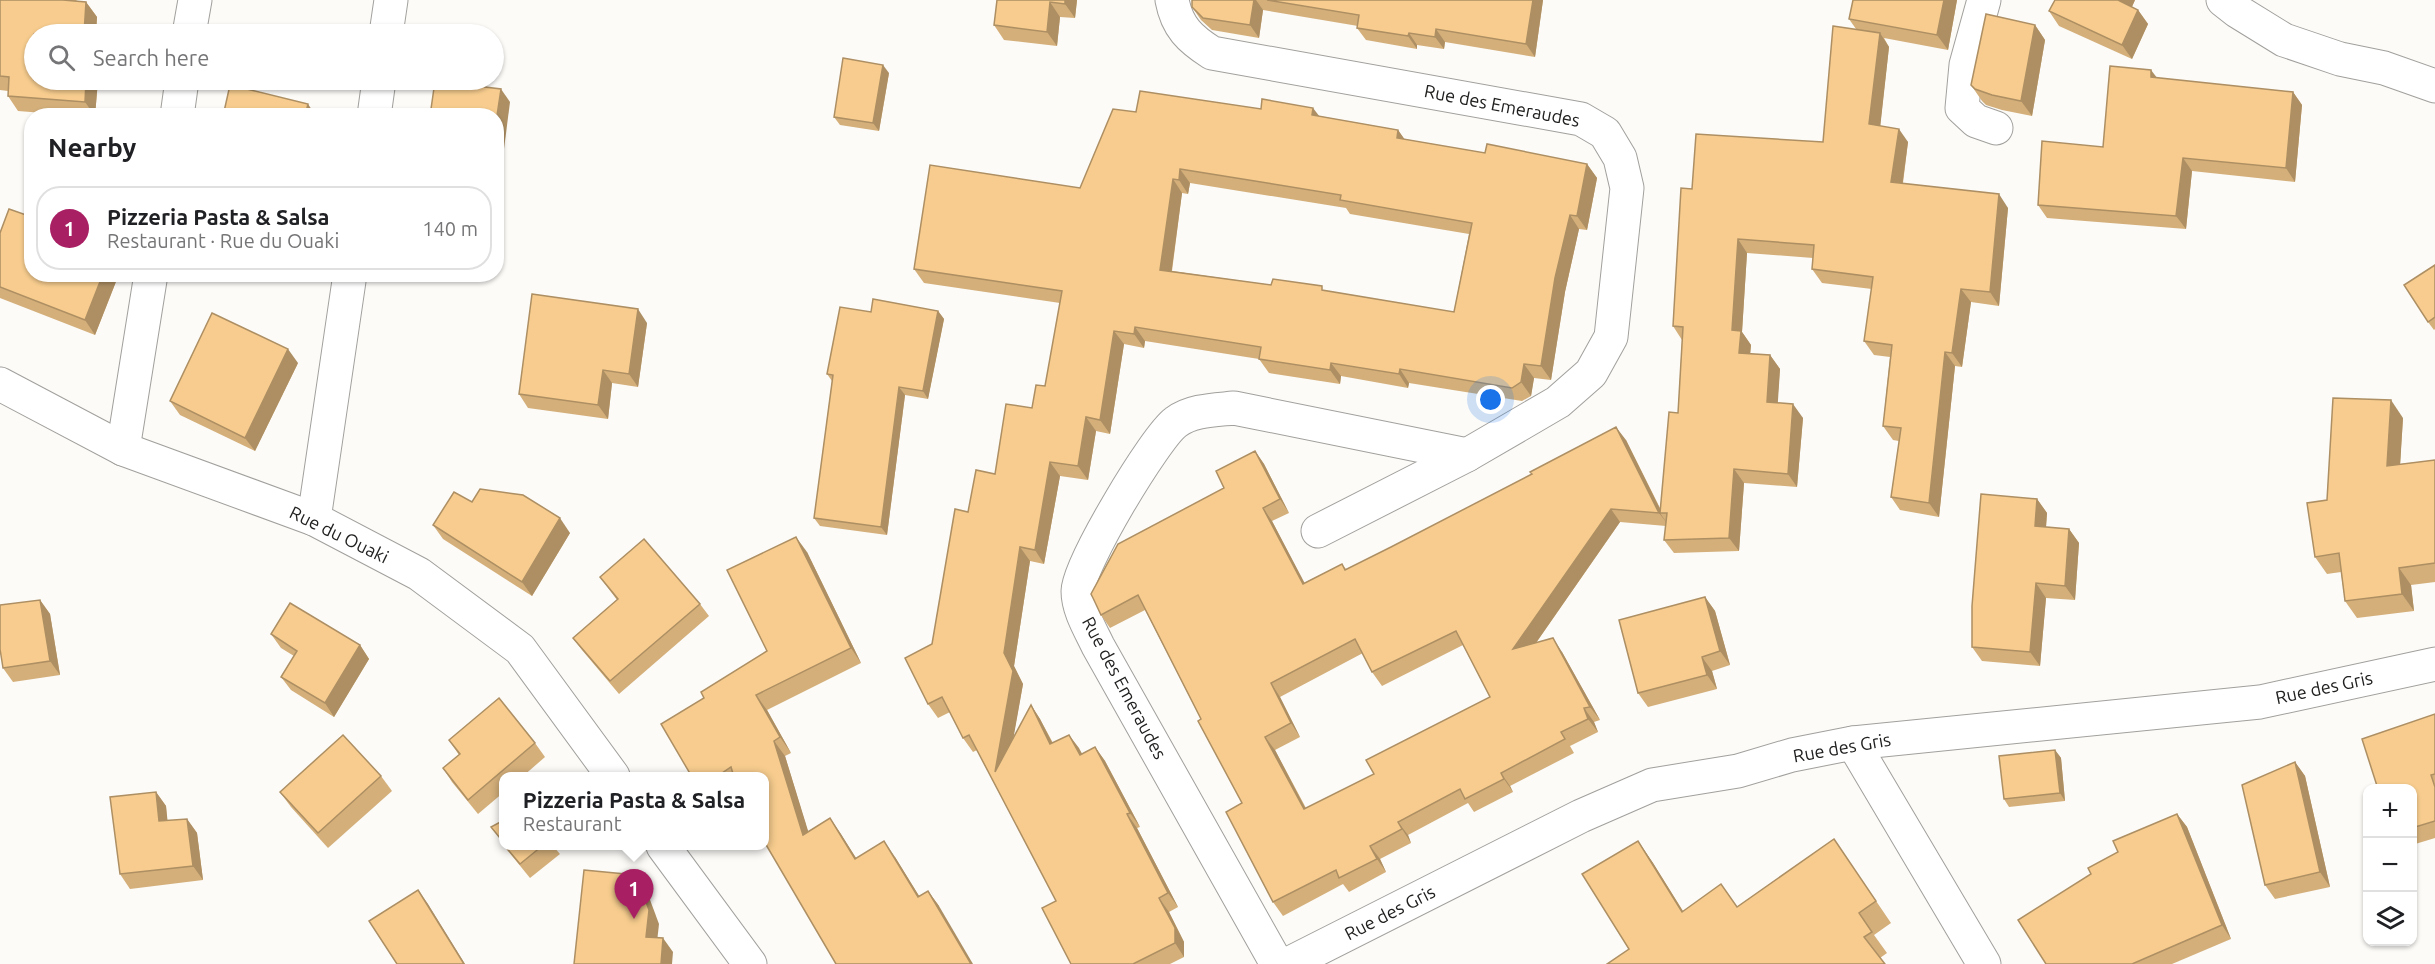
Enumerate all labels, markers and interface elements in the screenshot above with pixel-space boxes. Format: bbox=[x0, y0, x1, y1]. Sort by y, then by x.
search box bbox=[24, 24, 504, 90]
icon: search bbox=[45, 41, 78, 74]
text: Search here bbox=[93, 45, 209, 70]
street label: Rue des Emeraudes bbox=[1423, 80, 1582, 130]
text: Nearby bbox=[48, 133, 136, 162]
text: Pizzeria Pasta & Salsa bbox=[107, 204, 330, 229]
text: 1 bbox=[64, 217, 75, 240]
text: 140 m bbox=[422, 217, 478, 240]
text: Restaurant · Rue du Ouaki bbox=[107, 229, 339, 252]
your location bbox=[1476, 385, 1505, 414]
street label: Rue du Ouaki bbox=[287, 502, 392, 567]
street label: Rue des Emeraudes bbox=[1079, 613, 1171, 762]
street label: Rue des Gris bbox=[2273, 667, 2374, 707]
street label: Rue des Gris bbox=[1791, 729, 1892, 765]
popup bbox=[499, 772, 769, 850]
map controls bbox=[2363, 784, 2417, 946]
button: + bbox=[2363, 784, 2417, 838]
text: Pizzeria Pasta & Salsa bbox=[523, 787, 745, 812]
text: Restaurant bbox=[523, 812, 622, 835]
button: − bbox=[2363, 838, 2417, 892]
pin: 1 bbox=[614, 870, 654, 919]
street label: Rue des Gris bbox=[1341, 881, 1438, 943]
button: layers bbox=[2363, 892, 2417, 946]

